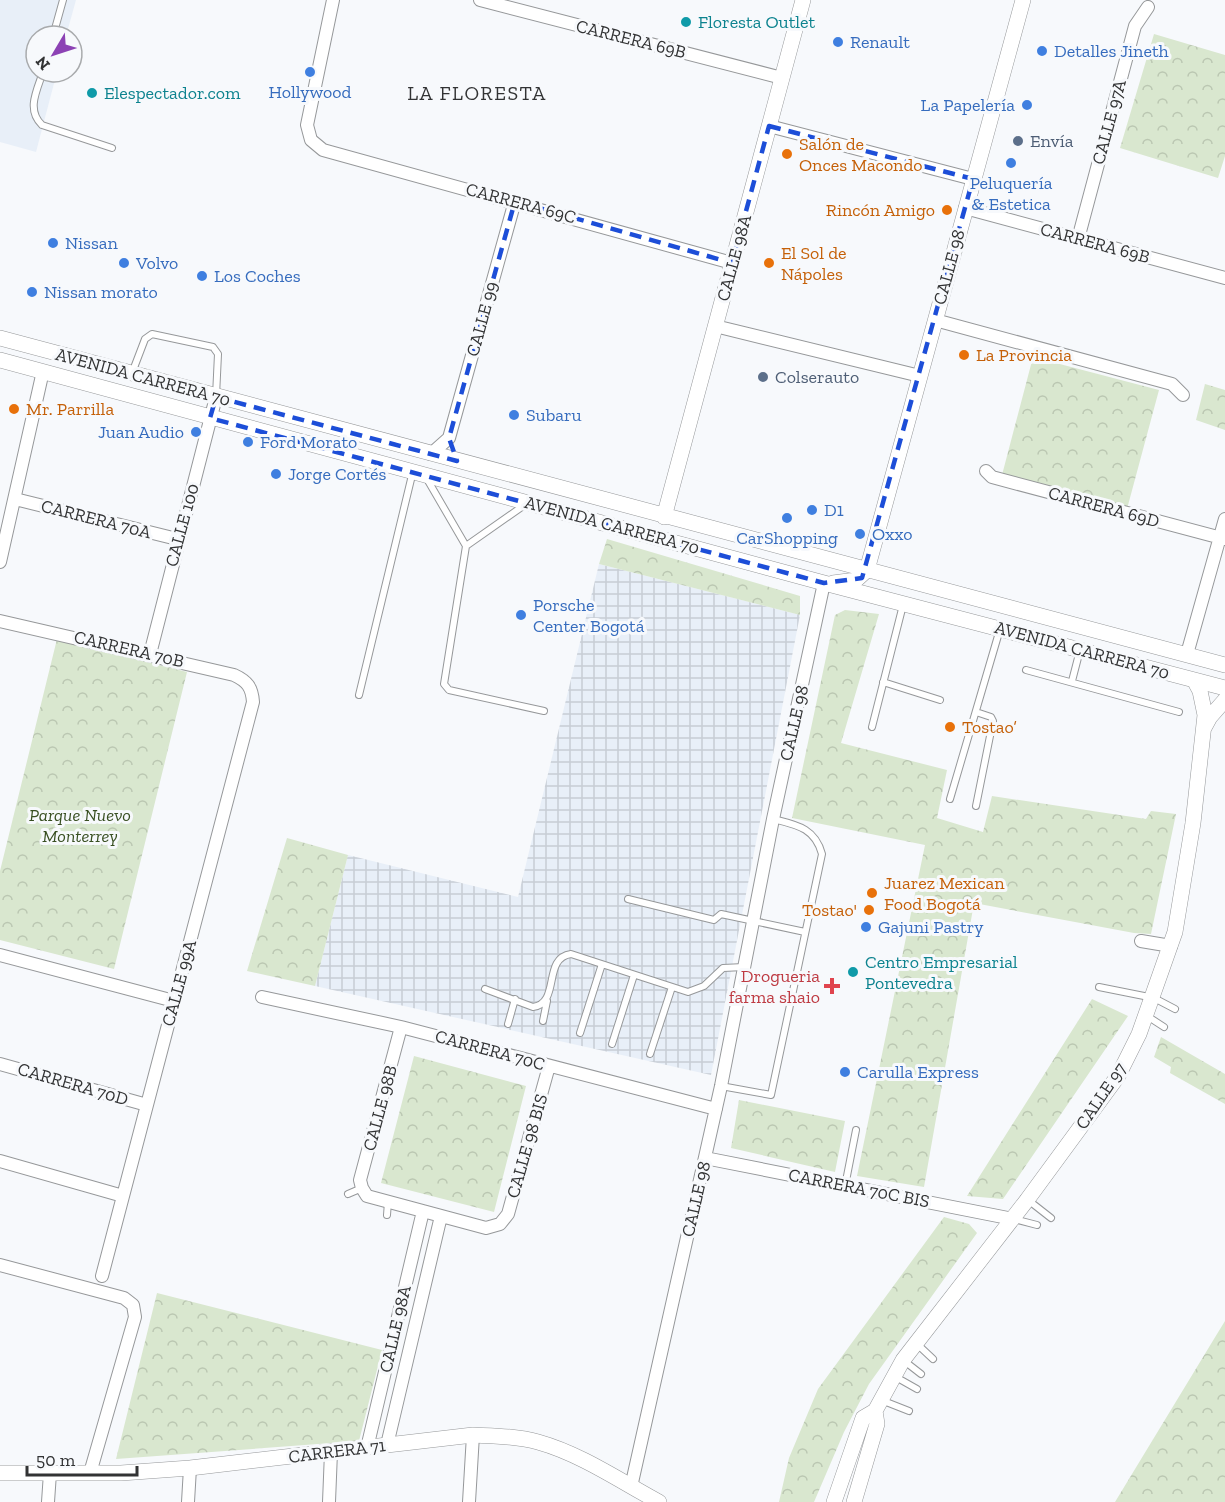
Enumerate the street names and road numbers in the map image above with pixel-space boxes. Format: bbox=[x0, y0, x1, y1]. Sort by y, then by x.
street label: CARRERA 69B bbox=[574, 15, 688, 63]
street label: CALLE 97A bbox=[1087, 77, 1131, 167]
street label: CARRERA 69C bbox=[464, 178, 578, 228]
street label: CALLE 98A bbox=[712, 212, 756, 304]
street label: CARRERA 69B bbox=[1038, 218, 1152, 268]
street label: CALLE 98 bbox=[928, 227, 970, 307]
street label: CALLE 99 bbox=[461, 279, 503, 359]
street label: AVENIDA CARRERA 70 bbox=[53, 343, 233, 411]
street label: CALLE 100 bbox=[160, 481, 204, 569]
street label: CARRERA 69D bbox=[1046, 482, 1162, 532]
street label: AVENIDA CARRERA 70 bbox=[522, 491, 702, 559]
street label: CARRERA 70A bbox=[39, 495, 154, 543]
street label: AVENIDA CARRERA 70 bbox=[992, 616, 1172, 684]
street label: CARRERA 70B bbox=[72, 626, 186, 672]
street label: CALLE 98 bbox=[775, 683, 813, 763]
street label: CALLE 99A bbox=[157, 937, 201, 1029]
street label: CARRERA 70C bbox=[433, 1025, 547, 1075]
street label: CARRERA 70D bbox=[15, 1058, 131, 1110]
street label: CALLE 97 bbox=[1071, 1058, 1132, 1133]
street label: CALLE 98B bbox=[358, 1063, 402, 1153]
street label: CALLE 98 BIS bbox=[502, 1091, 552, 1201]
street label: CALLE 98 bbox=[677, 1159, 715, 1239]
street label: CARRERA 70C BIS bbox=[787, 1164, 931, 1212]
street label: CALLE 98A bbox=[374, 1283, 416, 1375]
street label: CARRERA 71 bbox=[287, 1434, 387, 1468]

